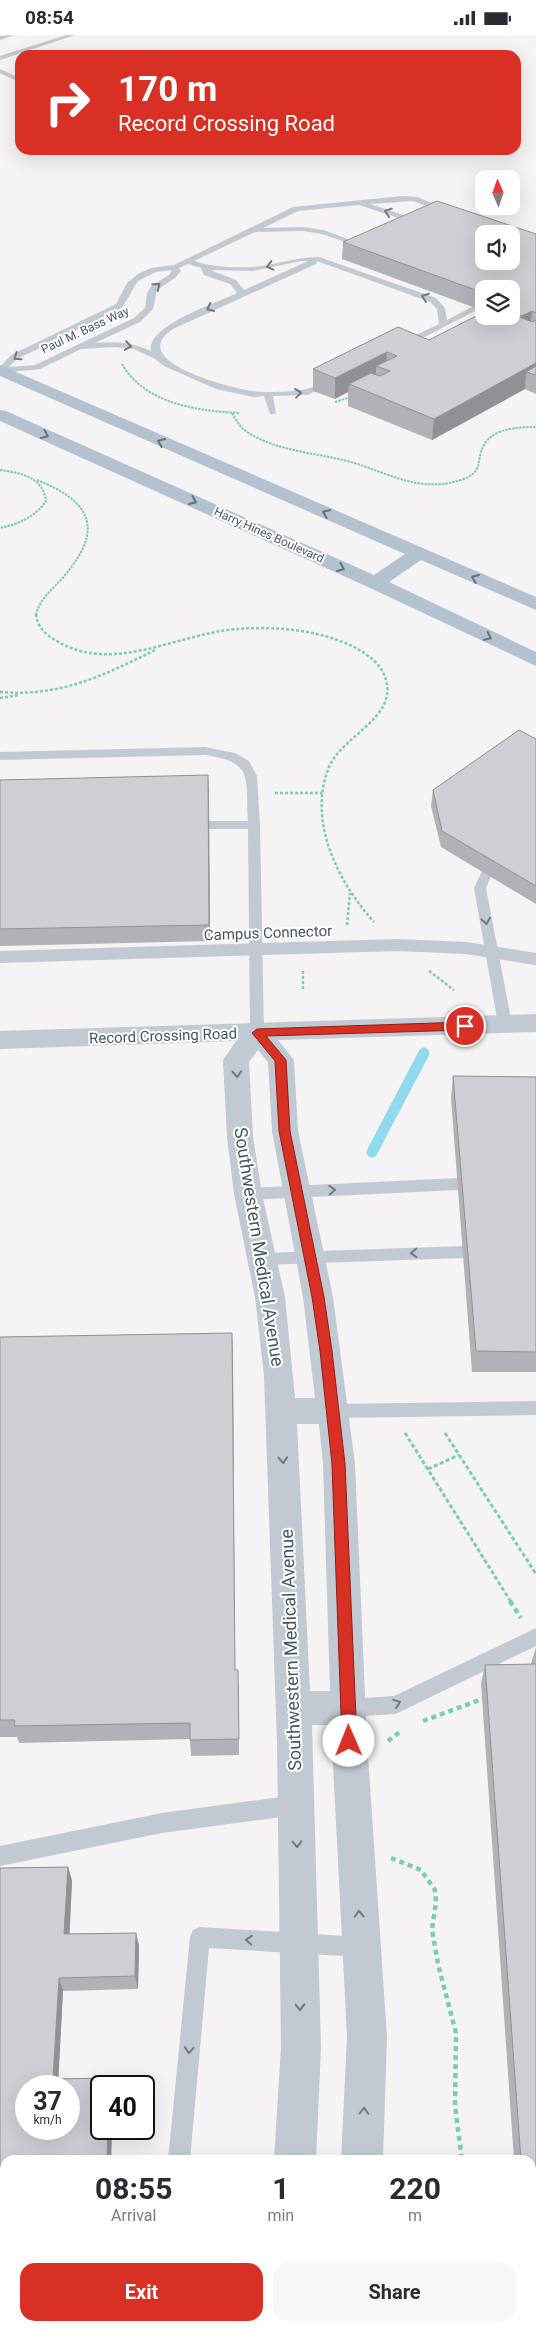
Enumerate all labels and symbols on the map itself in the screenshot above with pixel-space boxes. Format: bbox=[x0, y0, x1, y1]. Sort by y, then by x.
north arrow bbox=[475, 170, 520, 215]
one-way arrow bbox=[385, 208, 393, 218]
one-way arrow bbox=[266, 260, 275, 271]
one-way arrow bbox=[151, 283, 160, 292]
one-way arrow bbox=[421, 293, 430, 303]
one-way arrow bbox=[207, 302, 216, 312]
street label: Paul M. Bass Way bbox=[39, 303, 131, 356]
one-way arrow bbox=[124, 340, 133, 350]
one-way arrow bbox=[13, 351, 23, 360]
one-way arrow bbox=[294, 388, 302, 399]
one-way arrow bbox=[40, 428, 49, 439]
one-way arrow bbox=[157, 437, 166, 448]
one-way arrow bbox=[188, 495, 197, 506]
street label: Harry Hines Boulevard bbox=[212, 504, 326, 566]
one-way arrow bbox=[322, 509, 331, 520]
one-way arrow bbox=[336, 561, 345, 572]
one-way arrow bbox=[471, 573, 480, 584]
one-way arrow bbox=[483, 631, 492, 641]
one-way arrow bbox=[480, 917, 490, 926]
street label: Campus Connector bbox=[204, 922, 332, 944]
pin bbox=[444, 1005, 486, 1047]
street label: Record Crossing Road bbox=[89, 1024, 237, 1048]
one-way arrow bbox=[232, 1071, 243, 1079]
street label: Southwestern Medical Avenue bbox=[230, 1126, 289, 1368]
one-way arrow bbox=[328, 1184, 336, 1195]
one-way arrow bbox=[410, 1248, 418, 1259]
one-way arrow bbox=[278, 1456, 288, 1464]
street label: Southwestern Medical Avenue bbox=[276, 1529, 305, 1771]
one-way arrow bbox=[392, 1699, 401, 1709]
position arrow bbox=[322, 1714, 374, 1766]
one-way arrow bbox=[291, 1841, 302, 1849]
one-way arrow bbox=[354, 1910, 364, 1918]
one-way arrow bbox=[245, 1935, 253, 1946]
one-way arrow bbox=[295, 2004, 305, 2011]
one-way arrow bbox=[184, 2046, 195, 2054]
speed limit sign: 40 bbox=[90, 2075, 155, 2140]
one-way arrow bbox=[359, 2107, 369, 2115]

